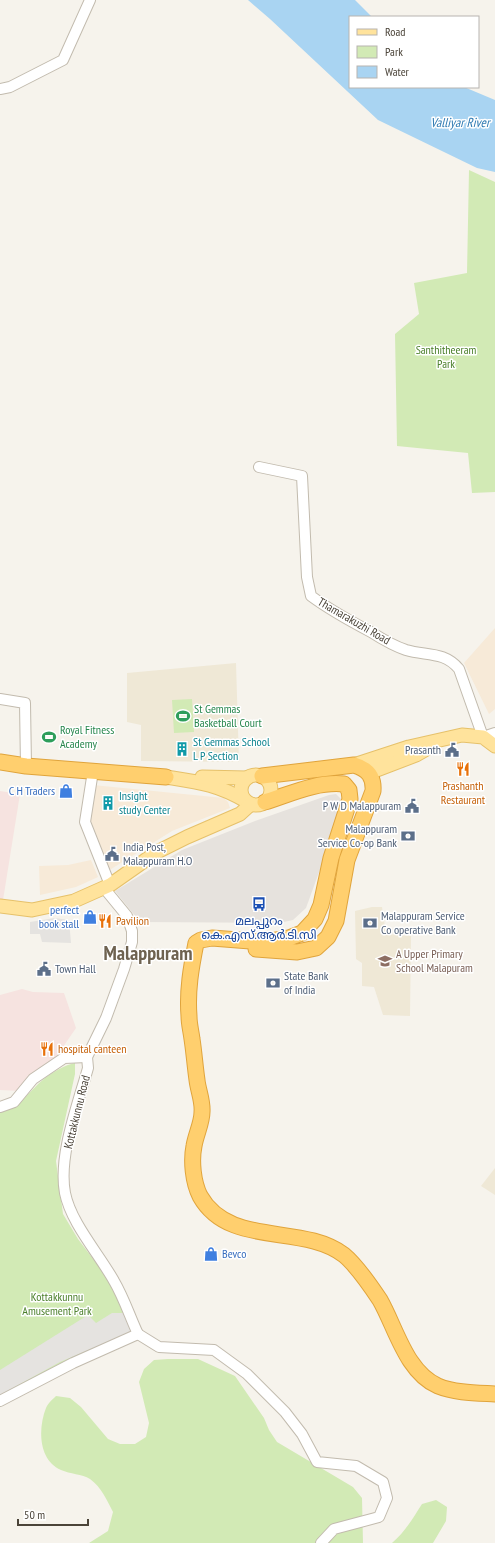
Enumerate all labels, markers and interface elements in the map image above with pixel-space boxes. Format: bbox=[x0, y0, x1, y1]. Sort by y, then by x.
legend bbox=[349, 16, 479, 88]
text: Road bbox=[385, 24, 405, 39]
text: Park bbox=[385, 44, 403, 59]
text: Water bbox=[385, 64, 410, 79]
water label: Valliyar River bbox=[430, 114, 492, 131]
park label: Santhitheeram Park bbox=[416, 342, 477, 371]
street label: Thamarakuzhi Road bbox=[315, 594, 393, 647]
place label: St Gemmas Basketball Court bbox=[194, 701, 263, 730]
sports icon: St Gemmas Basketball Court bbox=[175, 708, 191, 724]
place label: Royal Fitness Academy bbox=[60, 722, 114, 751]
sports icon: Royal Fitness Academy bbox=[41, 729, 57, 745]
place label: St Gemmas School L P Section bbox=[193, 734, 270, 763]
building icon: St Gemmas School L P Section bbox=[174, 741, 190, 757]
place label: Prasanth bbox=[405, 742, 441, 757]
public building icon: Prasanth bbox=[444, 742, 460, 758]
restaurant icon: Prashanth Restaurant bbox=[455, 761, 471, 777]
place label: Prashanth Restaurant bbox=[441, 778, 486, 807]
place label: C H Traders bbox=[9, 783, 55, 798]
shop icon: C H Traders bbox=[58, 783, 74, 799]
place label: Insight study Center bbox=[119, 788, 171, 817]
building icon: Insight study Center bbox=[100, 795, 116, 811]
place label: P W D Malappuram bbox=[323, 798, 401, 813]
public building icon: P W D Malappuram bbox=[404, 798, 420, 814]
place label: Malappuram Service Co-op Bank bbox=[318, 821, 397, 850]
bank icon: Malappuram Service Co-op Bank bbox=[400, 828, 416, 844]
place label: India Post, Malappuram H.O bbox=[123, 839, 193, 868]
public building icon: India Post, Malappuram H.O bbox=[104, 846, 120, 862]
bus stop icon: മലപ്പുറം കെ.എസ്.ആർ.ടി.സി bbox=[251, 896, 267, 912]
place label: perfect book stall bbox=[39, 902, 80, 931]
place label: Malappuram Service Co operative Bank bbox=[381, 908, 465, 937]
shop icon: perfect book stall bbox=[82, 909, 98, 925]
restaurant icon: Pavilion bbox=[97, 913, 113, 929]
place label: Pavilion bbox=[116, 913, 149, 928]
place label: മലപ്പുറം കെ.എസ്.ആർ.ടി.സി bbox=[201, 913, 317, 942]
bank icon: Malappuram Service Co operative Bank bbox=[362, 915, 378, 931]
district label: Malappuram bbox=[104, 940, 192, 966]
place label: A Upper Primary School Malapuram bbox=[396, 946, 473, 975]
school or university icon: A Upper Primary School Malapuram bbox=[377, 953, 393, 969]
public building icon: Town Hall bbox=[36, 961, 52, 977]
place label: Town Hall bbox=[55, 961, 96, 976]
place label: State Bank of India bbox=[284, 968, 329, 997]
bank icon: State Bank of India bbox=[265, 975, 281, 991]
restaurant icon: hospital canteen bbox=[39, 1041, 55, 1057]
place label: hospital canteen bbox=[58, 1041, 126, 1056]
street label: Kottakkunnu Road bbox=[60, 1074, 93, 1150]
shop icon: Bevco bbox=[203, 1246, 219, 1262]
place label: Bevco bbox=[222, 1246, 246, 1261]
park label: Kottakkunnu Amusement Park bbox=[22, 1289, 92, 1318]
scale bar bbox=[18, 1501, 88, 1527]
text: 50 m bbox=[24, 1507, 45, 1522]

